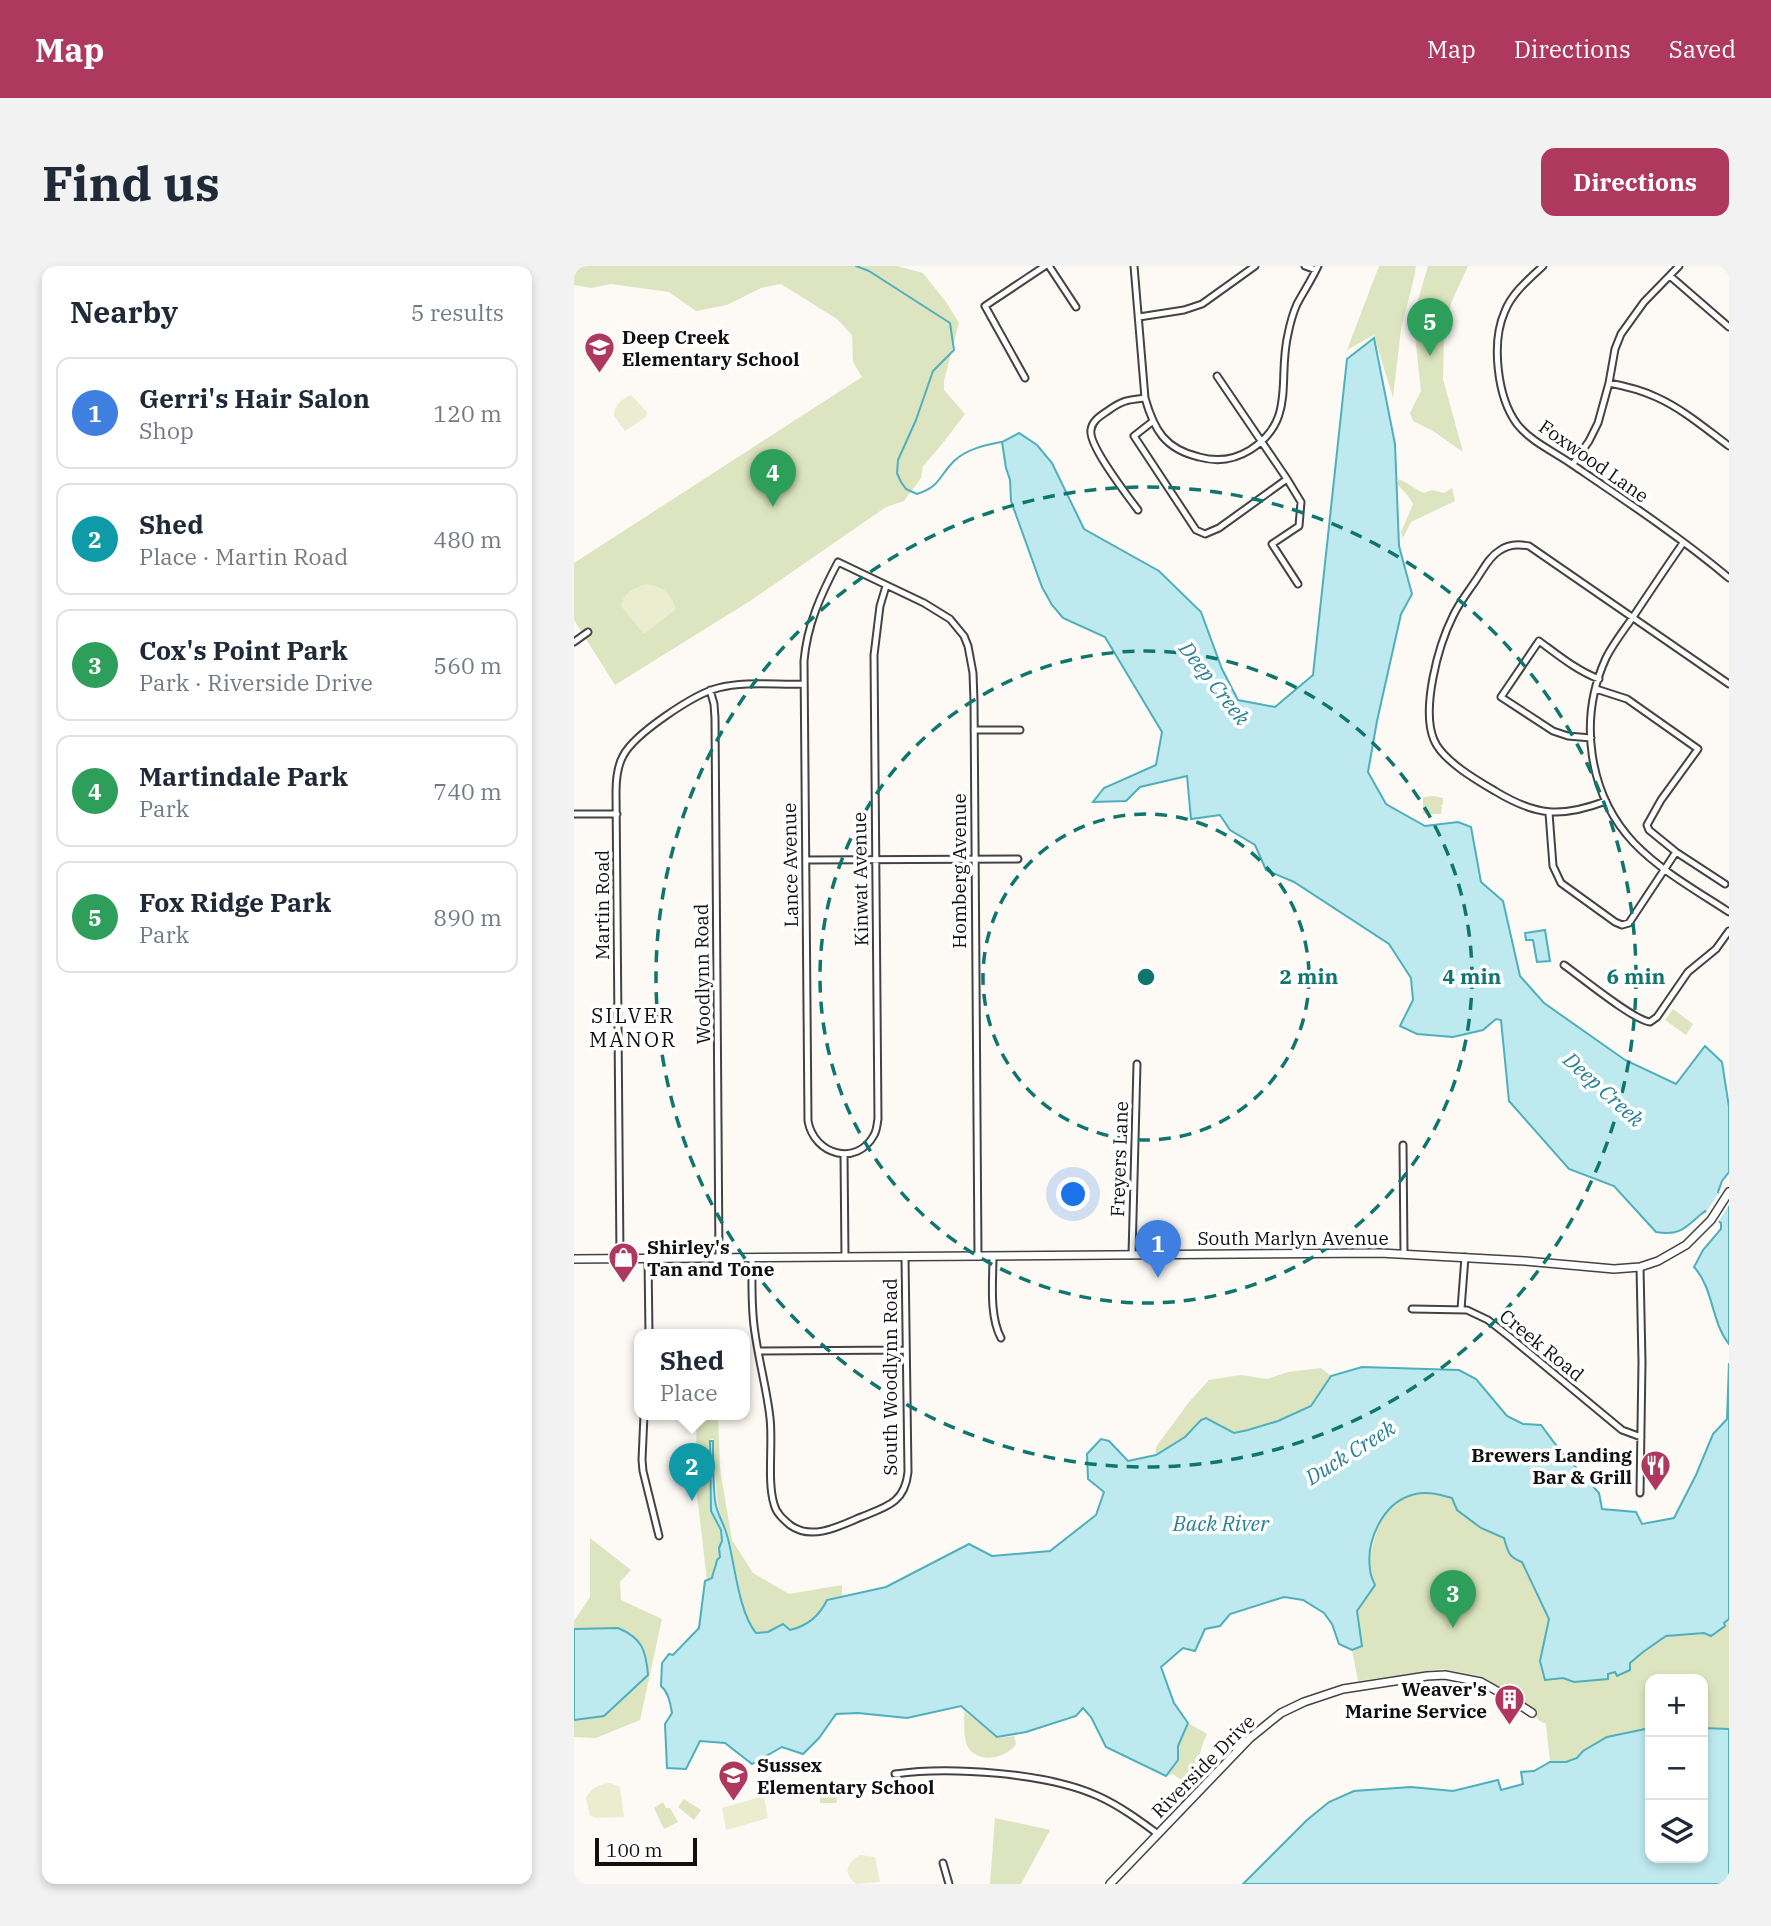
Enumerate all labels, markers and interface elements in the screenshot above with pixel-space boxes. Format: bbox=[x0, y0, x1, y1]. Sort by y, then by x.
text: Map bbox=[35, 28, 104, 71]
text: Map bbox=[1427, 33, 1476, 65]
text: Directions bbox=[1514, 33, 1631, 65]
text: Saved bbox=[1669, 33, 1736, 65]
button: Directions bbox=[1541, 148, 1729, 216]
text: Find us bbox=[42, 151, 220, 214]
text: Nearby bbox=[70, 292, 178, 331]
text: 5 results bbox=[411, 297, 504, 327]
pin: 5 bbox=[1407, 298, 1453, 356]
place label: Deep Creek Elementary School bbox=[622, 325, 799, 371]
school or university icon: Deep Creek Elementary School bbox=[582, 331, 616, 375]
text: Gerri's Hair Salon bbox=[139, 381, 370, 415]
text: 1 bbox=[88, 398, 102, 428]
text: 120 m bbox=[433, 398, 502, 428]
street label: Foxwood Lane bbox=[1534, 414, 1654, 508]
text: Shop bbox=[139, 415, 194, 445]
pin: 4 bbox=[750, 449, 796, 507]
text: Shed bbox=[139, 507, 204, 541]
text: 2 bbox=[88, 524, 102, 554]
text: 480 m bbox=[433, 524, 502, 554]
text: Place · Martin Road bbox=[139, 541, 348, 571]
text: Cox's Point Park bbox=[139, 633, 348, 667]
water label: Deep Creek bbox=[1173, 634, 1257, 731]
text: 3 bbox=[88, 650, 102, 680]
text: 560 m bbox=[433, 650, 502, 680]
text: Park · Riverside Drive bbox=[139, 667, 373, 697]
text: Martindale Park bbox=[139, 759, 348, 793]
text: 4 bbox=[88, 776, 102, 806]
text: 740 m bbox=[433, 776, 502, 806]
text: Park bbox=[139, 793, 189, 823]
street label: Homberg Avenue bbox=[947, 793, 971, 949]
street label: Lance Avenue bbox=[777, 802, 803, 928]
street label: Kinwat Avenue bbox=[847, 812, 873, 946]
street label: Martin Road bbox=[590, 850, 614, 960]
text: Fox Ridge Park bbox=[139, 885, 331, 919]
text: 5 bbox=[88, 902, 102, 932]
text: 890 m bbox=[433, 902, 502, 932]
street label: Woodlynn Road bbox=[689, 903, 715, 1045]
text: Park bbox=[139, 919, 189, 949]
text: 2 min bbox=[1280, 962, 1338, 990]
text: 4 min bbox=[1443, 962, 1501, 990]
text: 6 min bbox=[1607, 962, 1665, 990]
centre of rings bbox=[1134, 965, 1158, 989]
district label: SILVER MANOR bbox=[589, 1001, 677, 1053]
water label: Deep Creek bbox=[1557, 1045, 1651, 1133]
street label: Freyers Lane bbox=[1105, 1101, 1133, 1217]
your location bbox=[1056, 1177, 1090, 1211]
pin: 1 bbox=[1135, 1220, 1181, 1278]
street label: South Marlyn Avenue bbox=[1197, 1226, 1389, 1250]
place label: Shirley's Tan and Tone bbox=[647, 1235, 775, 1281]
shop icon: Shirley's Tan and Tone bbox=[607, 1241, 641, 1285]
street label: South Woodlynn Road bbox=[878, 1278, 902, 1476]
street label: Creek Road bbox=[1495, 1304, 1589, 1386]
popup bbox=[634, 1329, 750, 1420]
text: Shed bbox=[660, 1343, 724, 1377]
text: Place bbox=[660, 1377, 718, 1407]
water label: Duck Creek bbox=[1299, 1413, 1401, 1491]
pin: 2 bbox=[669, 1443, 715, 1501]
place label: Brewers Landing Bar & Grill bbox=[1471, 1443, 1632, 1489]
restaurant icon: Brewers Landing Bar & Grill bbox=[1638, 1449, 1672, 1493]
water label: Back River bbox=[1172, 1509, 1270, 1537]
pin: 3 bbox=[1430, 1570, 1476, 1628]
map controls bbox=[1645, 1674, 1708, 1863]
button: + bbox=[1645, 1674, 1708, 1737]
place label: Weaver's Marine Service bbox=[1345, 1677, 1487, 1723]
building icon: Weaver's Marine Service bbox=[1493, 1683, 1527, 1727]
street label: Riverside Drive bbox=[1146, 1709, 1260, 1823]
button: − bbox=[1645, 1737, 1708, 1800]
place label: Sussex Elementary School bbox=[757, 1753, 934, 1799]
school or university icon: Sussex Elementary School bbox=[717, 1759, 751, 1803]
button: layers bbox=[1645, 1800, 1708, 1863]
scale bar bbox=[595, 1835, 696, 1867]
text: 100 m bbox=[606, 1838, 663, 1862]

